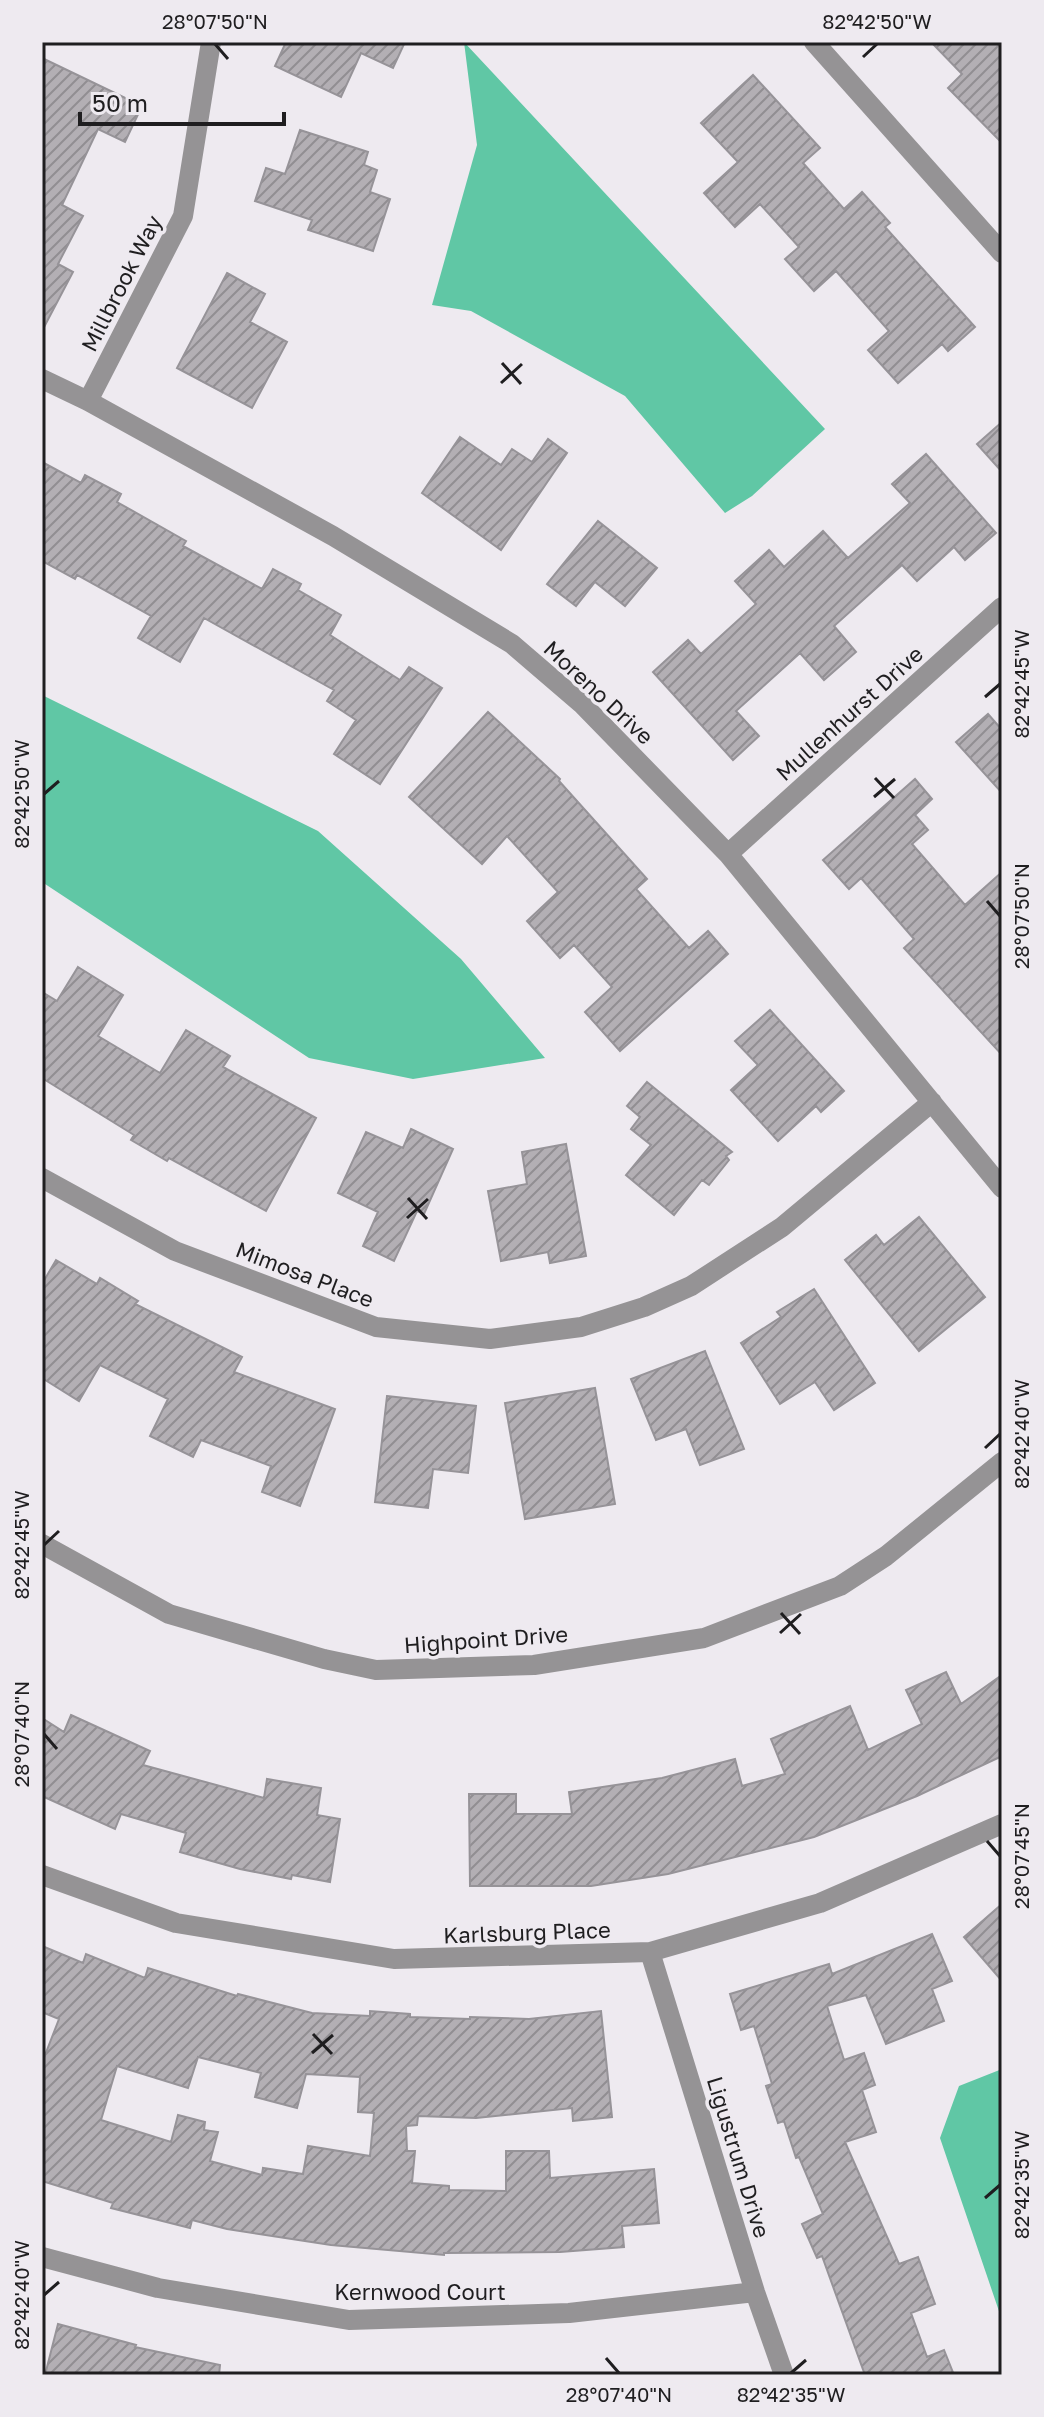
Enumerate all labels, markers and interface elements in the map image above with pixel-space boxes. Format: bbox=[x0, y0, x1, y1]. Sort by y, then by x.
text: 28°07'50"N bbox=[162, 9, 268, 33]
text: 82°42'50"W bbox=[822, 9, 932, 33]
scale bar bbox=[80, 76, 284, 126]
text: 50 m bbox=[92, 88, 148, 117]
street label: Millbrook Way bbox=[75, 210, 167, 356]
text: 82°42'45"W bbox=[1009, 629, 1033, 739]
street label: Moreno Drive bbox=[539, 634, 659, 750]
street label: Mullenhurst Drive bbox=[770, 640, 928, 786]
text: 82°42'50"W bbox=[9, 739, 33, 849]
text: 28°07'50"N bbox=[1009, 863, 1033, 969]
street label: Mimosa Place bbox=[232, 1235, 378, 1313]
text: 82°42'40"W bbox=[1009, 1379, 1033, 1489]
text: 82°42'45"W bbox=[9, 1490, 33, 1600]
street label: Highpoint Drive bbox=[403, 1620, 569, 1658]
text: 28°07'40"N bbox=[9, 1681, 33, 1787]
text: 28°07'45"N bbox=[1009, 1803, 1033, 1909]
street label: Karlsburg Place bbox=[443, 1916, 611, 1948]
street label: Ligustrum Drive bbox=[702, 2073, 776, 2241]
text: 82°42'35"W bbox=[1009, 2131, 1033, 2239]
text: 82°42'40"W bbox=[9, 2240, 33, 2350]
street label: Kernwood Court bbox=[334, 2278, 506, 2305]
text: 28°07'40"N bbox=[566, 2382, 672, 2406]
text: 82°42'35"W bbox=[737, 2382, 845, 2406]

